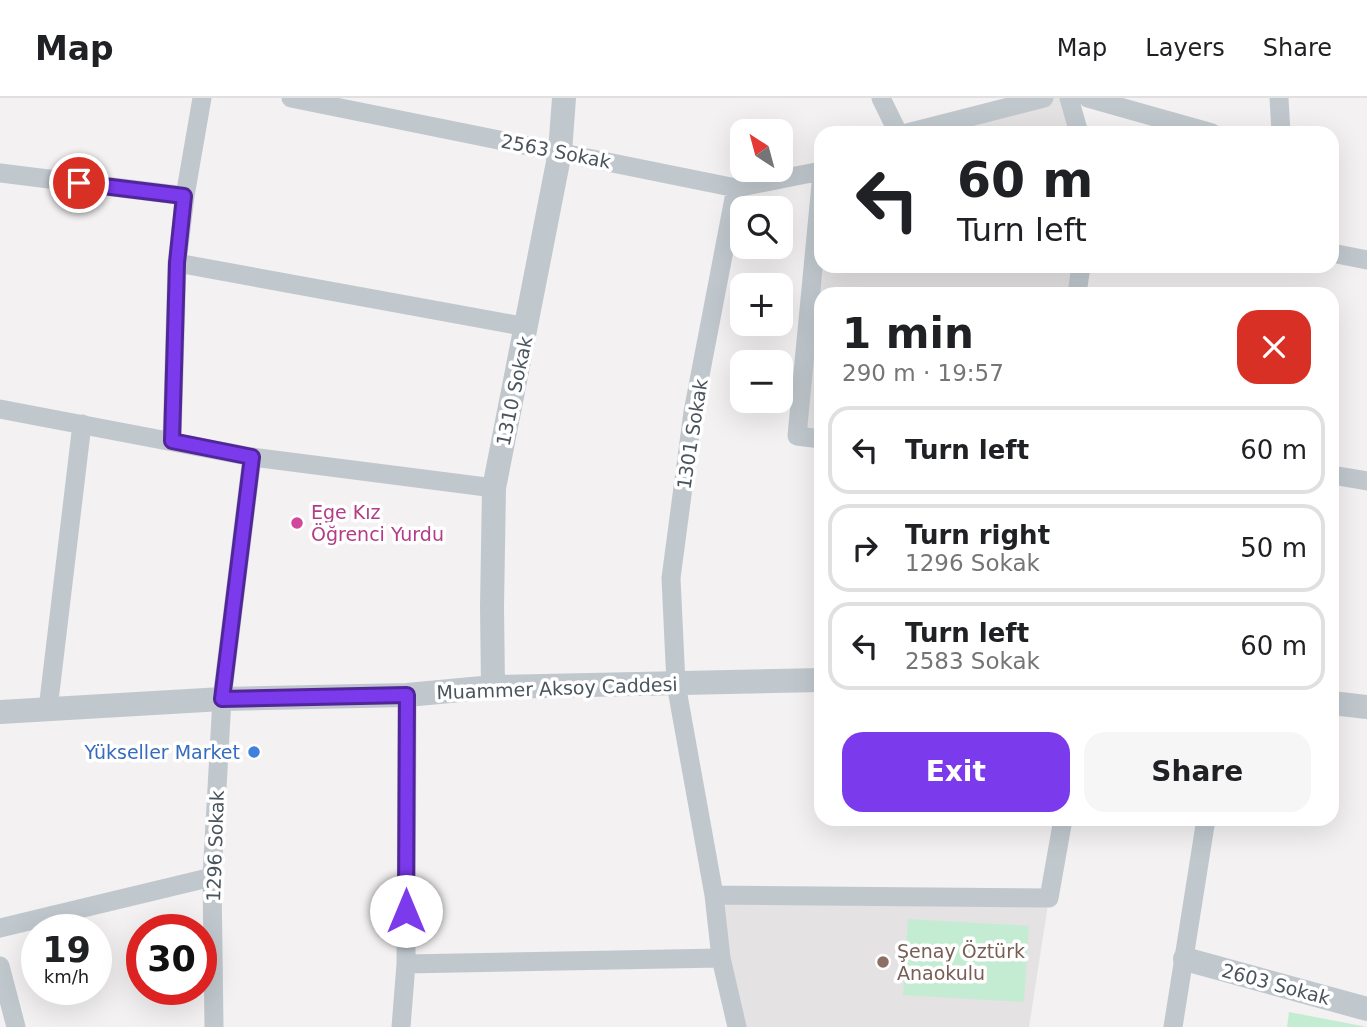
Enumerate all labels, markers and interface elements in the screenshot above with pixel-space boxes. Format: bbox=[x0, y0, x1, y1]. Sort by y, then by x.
text: Map bbox=[35, 29, 114, 68]
text: Map bbox=[1057, 34, 1107, 62]
text: Layers bbox=[1145, 34, 1225, 62]
text: Share bbox=[1263, 34, 1332, 62]
north arrow bbox=[730, 119, 793, 182]
map controls bbox=[730, 119, 793, 413]
street label: 2563 Sokak bbox=[499, 130, 613, 172]
text: 60 m bbox=[957, 152, 1093, 209]
pin bbox=[49, 153, 109, 213]
icon: left bbox=[842, 154, 933, 245]
icon: arrive bbox=[60, 164, 98, 202]
button: search bbox=[730, 196, 793, 259]
text: Turn left bbox=[957, 211, 1087, 249]
button: + bbox=[730, 273, 793, 336]
text: 1 min bbox=[842, 309, 974, 358]
button: close bbox=[1237, 310, 1311, 384]
street label: 1310 Sokak bbox=[492, 334, 536, 448]
button: − bbox=[730, 350, 793, 413]
text: 290 m · 19:57 bbox=[842, 360, 1004, 386]
street label: 1301 Sokak bbox=[672, 377, 712, 491]
icon: left bbox=[846, 431, 884, 469]
text: Turn left bbox=[905, 435, 1029, 465]
text: 60 m bbox=[1240, 435, 1307, 465]
place label: Ege Kız Öğrenci Yurdu bbox=[311, 501, 444, 545]
marker: Ege Kız Öğrenci Yurdu bbox=[289, 515, 305, 531]
text: Turn right bbox=[905, 520, 1050, 550]
icon: right bbox=[846, 529, 884, 567]
text: 50 m bbox=[1240, 533, 1307, 563]
text: 1296 Sokak bbox=[905, 550, 1040, 576]
text: Turn left bbox=[905, 618, 1029, 648]
icon: left bbox=[846, 627, 884, 665]
text: 60 m bbox=[1240, 631, 1307, 661]
text: 2583 Sokak bbox=[905, 648, 1040, 674]
street label: Muammer Aksoy Caddesi bbox=[436, 673, 678, 703]
button: Exit bbox=[842, 732, 1070, 812]
button: Share bbox=[1084, 732, 1311, 812]
place label: Yükseller Market bbox=[84, 741, 240, 763]
marker: Yükseller Market bbox=[246, 744, 262, 760]
street label: 1296 Sokak bbox=[202, 790, 228, 902]
position arrow bbox=[369, 874, 443, 948]
speed limit sign: 30 bbox=[126, 914, 217, 1005]
text: 19 bbox=[42, 930, 91, 970]
place label: Şenay Öztürk Anaokulu bbox=[897, 940, 1025, 984]
marker: Şenay Öztürk Anaokulu bbox=[875, 954, 891, 970]
street label: 2603 Sokak bbox=[1219, 959, 1333, 1009]
text: km/h bbox=[44, 966, 89, 987]

